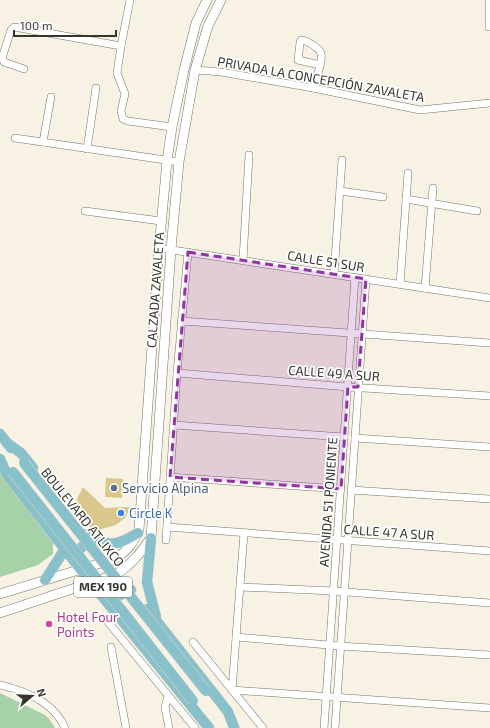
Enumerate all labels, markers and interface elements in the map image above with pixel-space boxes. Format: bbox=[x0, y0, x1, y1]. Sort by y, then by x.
scale bar bbox=[14, 12, 116, 38]
text: 100 m bbox=[20, 18, 52, 32]
street label: PRIVADA LA CONCEPCIÓN ZAVALETA bbox=[216, 52, 426, 105]
street label: CALZADA ZAVALETA bbox=[143, 231, 167, 349]
street label: CALLE 51 SUR bbox=[286, 247, 366, 275]
street label: CALLE 49 A SUR bbox=[288, 362, 380, 384]
street label: AVENIDA 51 PONIENTE bbox=[315, 437, 341, 567]
street label: BOULEVARD ATLIXCO bbox=[38, 464, 128, 570]
place label: Servicio Alpina bbox=[122, 480, 209, 496]
marker: Servicio Alpina bbox=[109, 483, 119, 493]
place label: Circle K bbox=[129, 505, 173, 521]
marker: Circle K bbox=[116, 508, 126, 518]
street label: CALLE 47 A SUR bbox=[343, 521, 435, 543]
road number: MEX 190 bbox=[74, 577, 132, 597]
place label: Hotel Four Points bbox=[57, 609, 118, 640]
marker: Hotel Four Points bbox=[44, 619, 54, 629]
north arrow bbox=[12, 676, 52, 716]
text: N bbox=[34, 687, 49, 699]

